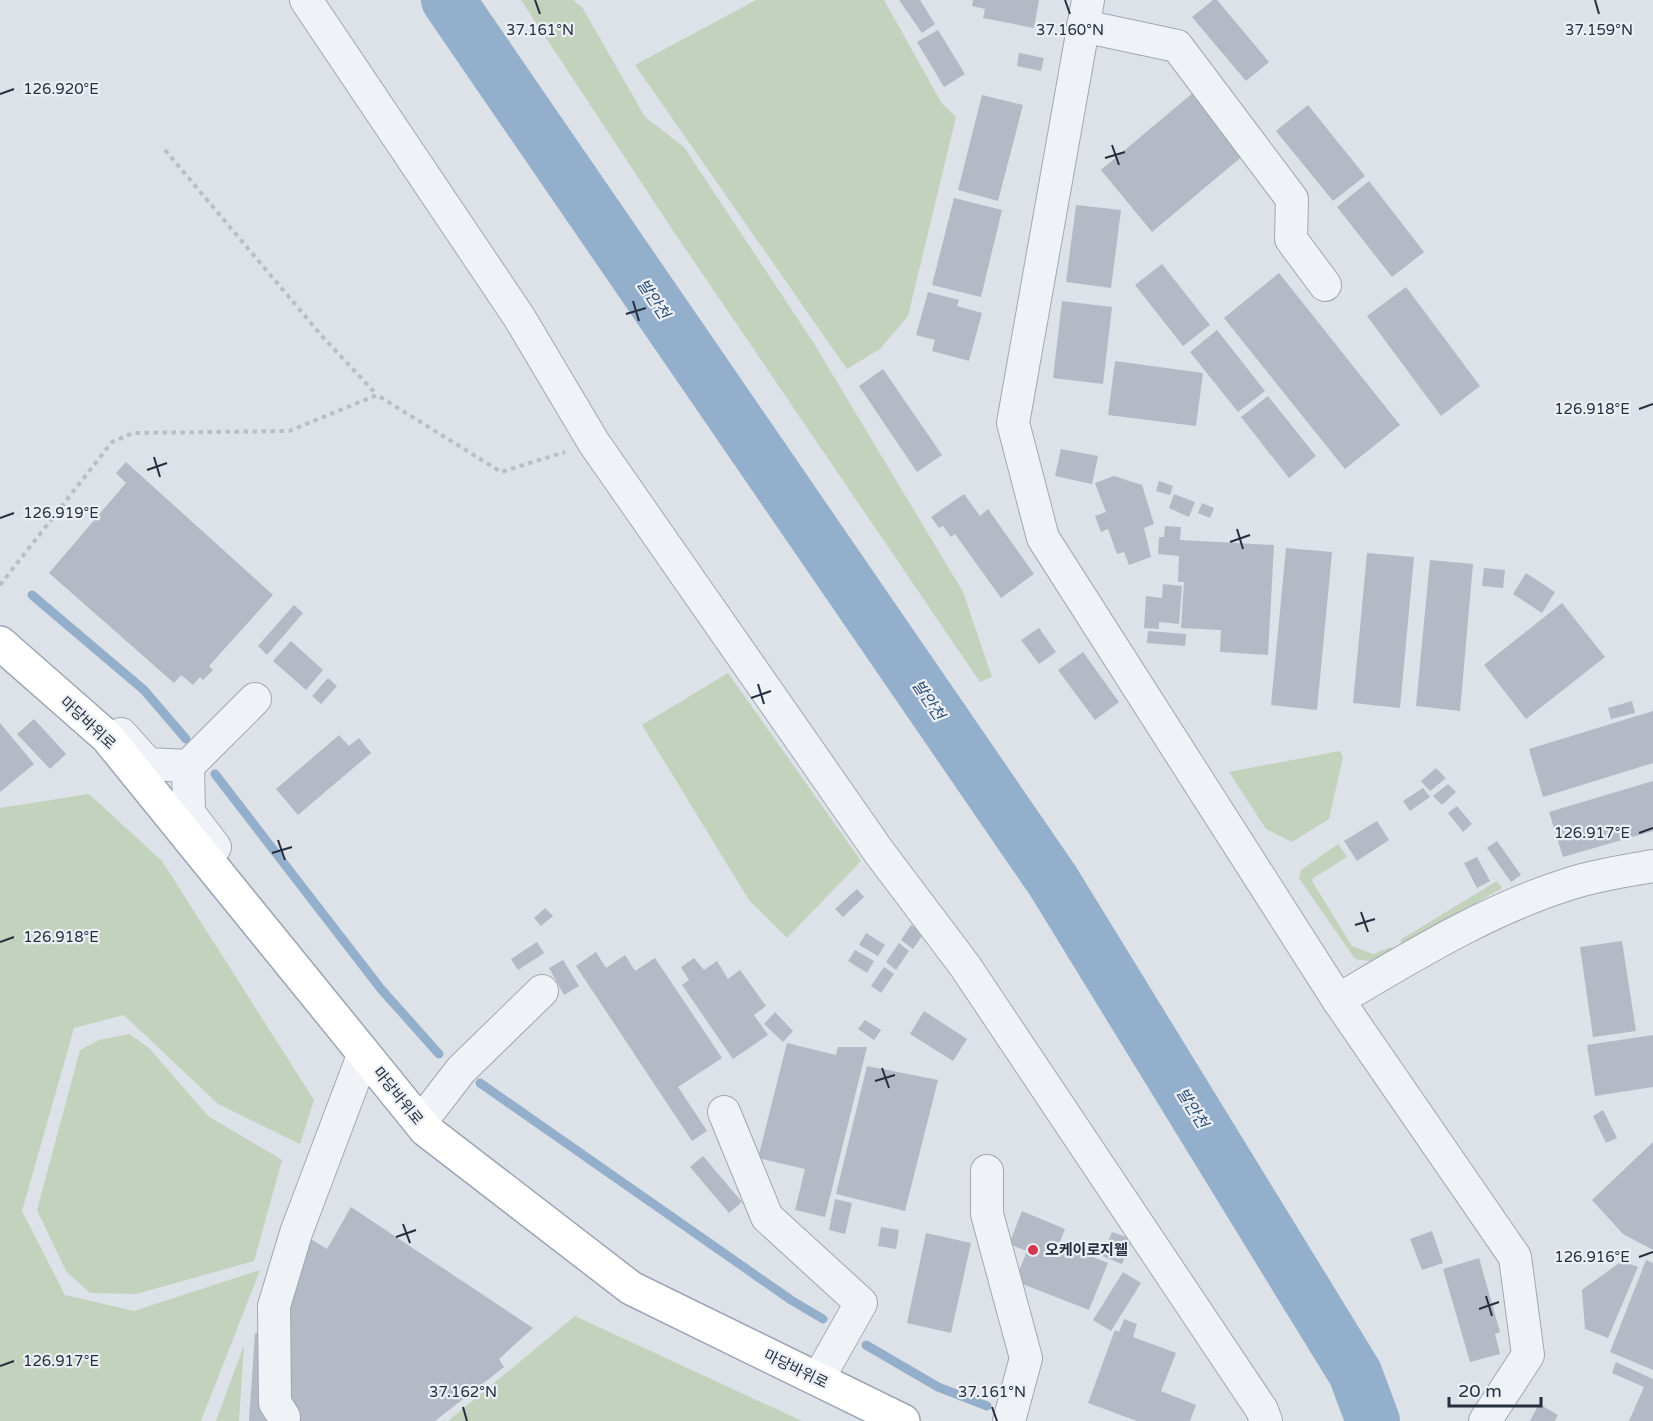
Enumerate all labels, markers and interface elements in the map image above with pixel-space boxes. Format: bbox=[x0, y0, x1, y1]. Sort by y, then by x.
text: 37.161°N bbox=[506, 21, 574, 39]
text: 37.160°N bbox=[1036, 21, 1104, 39]
text: 37.159°N bbox=[1565, 21, 1633, 39]
text: 126.920°E bbox=[23, 80, 99, 98]
water label: 발안천 bbox=[632, 275, 675, 325]
text: 126.918°E bbox=[1554, 400, 1630, 418]
text: 126.919°E bbox=[23, 504, 99, 522]
water label: 발안천 bbox=[907, 676, 950, 726]
street label: 마당바위로 bbox=[57, 693, 119, 753]
text: 126.917°E bbox=[1554, 824, 1630, 842]
text: 126.918°E bbox=[23, 928, 99, 946]
street label: 마당바위로 bbox=[369, 1064, 427, 1128]
water label: 발안천 bbox=[1172, 1084, 1213, 1134]
place label: 오케이로지웰 bbox=[1045, 1241, 1128, 1259]
marker: 오케이로지웰 bbox=[1026, 1243, 1040, 1257]
text: 126.916°E bbox=[1554, 1248, 1630, 1266]
street label: 마당바위로 bbox=[761, 1346, 831, 1392]
text: 126.917°E bbox=[23, 1352, 99, 1370]
scale bar bbox=[1449, 1370, 1540, 1408]
text: 20 m bbox=[1458, 1380, 1502, 1402]
text: 37.162°N bbox=[429, 1383, 497, 1401]
text: 37.161°N bbox=[958, 1383, 1026, 1401]

